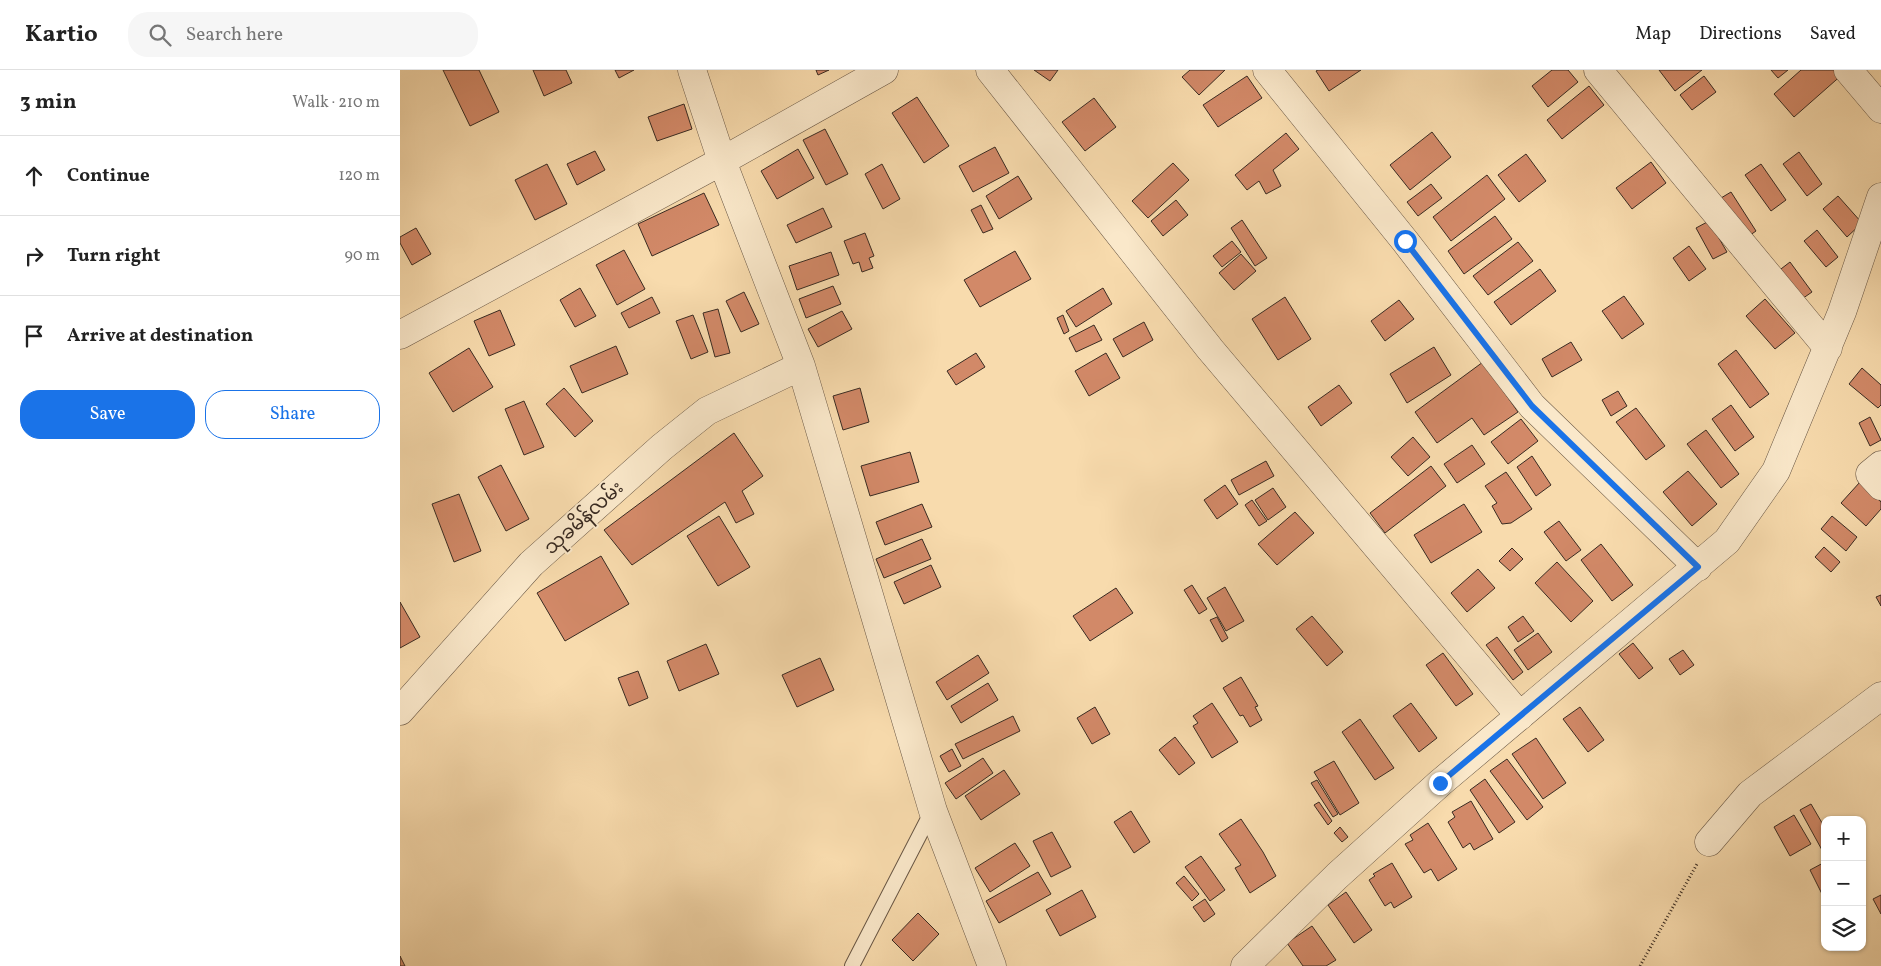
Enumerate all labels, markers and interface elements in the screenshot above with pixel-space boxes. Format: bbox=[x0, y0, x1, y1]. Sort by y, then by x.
search box bbox=[128, 12, 478, 57]
text: Kartio bbox=[25, 18, 98, 52]
icon: search bbox=[146, 21, 174, 49]
text: Search here bbox=[186, 22, 283, 48]
text: Map bbox=[1635, 22, 1671, 47]
text: Directions bbox=[1699, 22, 1782, 47]
text: Saved bbox=[1810, 22, 1856, 47]
text: 3 min bbox=[20, 88, 76, 117]
text: Walk · 210 m bbox=[292, 92, 380, 114]
icon: ahead bbox=[20, 162, 48, 190]
text: Continue bbox=[67, 163, 150, 189]
text: 120 m bbox=[338, 165, 380, 187]
route start bbox=[1394, 230, 1417, 253]
icon: right bbox=[20, 242, 48, 270]
text: Turn right bbox=[67, 243, 160, 269]
text: 90 m bbox=[344, 245, 380, 267]
icon: arrive bbox=[20, 322, 48, 350]
text: Arrive at destination bbox=[67, 323, 253, 349]
button: Save bbox=[20, 390, 195, 439]
button: Share bbox=[205, 390, 380, 439]
street label: သုခမိန်လမ်း bbox=[537, 474, 631, 563]
route end bbox=[1429, 772, 1452, 795]
map controls bbox=[1821, 816, 1866, 951]
button: + bbox=[1821, 816, 1866, 861]
button: − bbox=[1821, 861, 1866, 906]
button: layers bbox=[1821, 906, 1866, 951]

